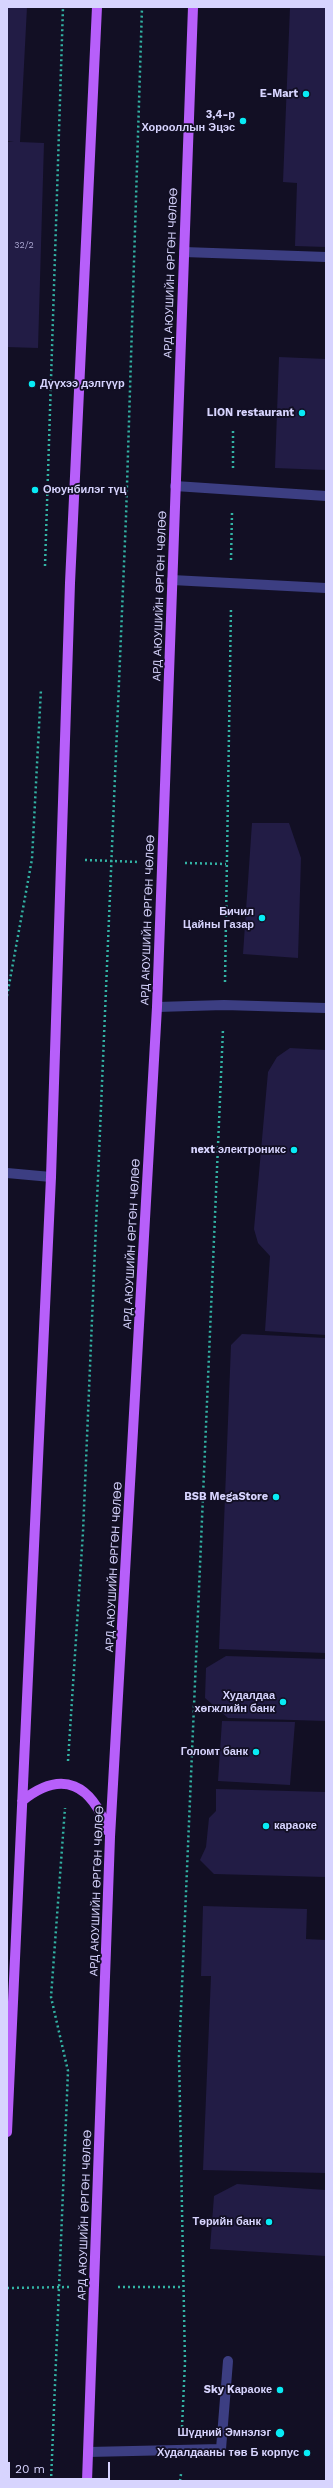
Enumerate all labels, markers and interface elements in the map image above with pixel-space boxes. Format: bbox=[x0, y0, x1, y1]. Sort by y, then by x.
place label: E-Mart bbox=[260, 87, 298, 101]
marker: E-Mart bbox=[301, 89, 311, 99]
place label: 3,4-р Хорооллын Эцэс bbox=[141, 108, 235, 134]
marker: 3,4-р Хорооллын Эцэс bbox=[238, 116, 248, 126]
street label: АРД АЮУШИЙН ӨРГӨН ЧӨЛӨӨ bbox=[161, 188, 181, 358]
house number: 32/2 bbox=[14, 240, 34, 250]
place label: Дүүхээ дэлгүүр bbox=[40, 377, 125, 391]
marker: Дүүхээ дэлгүүр bbox=[27, 379, 37, 389]
place label: LION restaurant bbox=[207, 406, 294, 420]
marker: LION restaurant bbox=[297, 408, 307, 418]
place label: Оюунбилэг түц bbox=[43, 483, 126, 497]
marker: Оюунбилэг түц bbox=[30, 485, 40, 495]
street label: АРД АЮУШИЙН ӨРГӨН ЧӨЛӨӨ bbox=[150, 511, 170, 681]
street label: АРД АЮУШИЙН ӨРГӨН ЧӨЛӨӨ bbox=[138, 835, 158, 1005]
place label: Бичил Цайны Газар bbox=[183, 905, 254, 931]
marker: Бичил Цайны Газар bbox=[257, 913, 267, 923]
place label: next электроникс bbox=[191, 1143, 286, 1157]
marker: next электроникс bbox=[289, 1145, 299, 1155]
street label: АРД АЮУШИЙН ӨРГӨН ЧӨЛӨӨ bbox=[121, 1159, 143, 1329]
street label: АРД АЮУШИЙН ӨРГӨН ЧӨЛӨӨ bbox=[103, 1482, 125, 1652]
place label: BSB MegaStore bbox=[184, 1490, 268, 1504]
marker: BSB MegaStore bbox=[271, 1492, 281, 1502]
place label: Худалдаа хөгжлийн банк bbox=[194, 1689, 275, 1715]
marker: Худалдаа хөгжлийн банк bbox=[278, 1697, 288, 1707]
place label: Голомт банк bbox=[181, 1745, 248, 1759]
marker: Голомт банк bbox=[251, 1747, 261, 1757]
street label: АРД АЮУШИЙН ӨРГӨН ЧӨЛӨӨ bbox=[87, 1806, 107, 1976]
place label: караоке bbox=[274, 1819, 317, 1833]
marker: караоке bbox=[261, 1821, 271, 1831]
street label: АРД АЮУШИЙН ӨРГӨН ЧӨЛӨӨ bbox=[75, 2130, 95, 2300]
place label: Төрийн банк bbox=[192, 2215, 261, 2229]
marker: Төрийн банк bbox=[264, 2217, 274, 2227]
place label: Sky Kараоке bbox=[204, 2383, 272, 2397]
marker: Sky Kараоке bbox=[275, 2385, 285, 2395]
place label: Шүдний Эмнэлэг bbox=[177, 2426, 271, 2440]
marker: Шүдний Эмнэлэг bbox=[274, 2427, 286, 2439]
place label: Худалдааны төв Б корпус bbox=[157, 2446, 299, 2460]
marker: Худалдааны төв Б корпус bbox=[302, 2448, 312, 2458]
scale bar bbox=[10, 2454, 112, 2480]
text: 20 m bbox=[15, 2462, 45, 2476]

